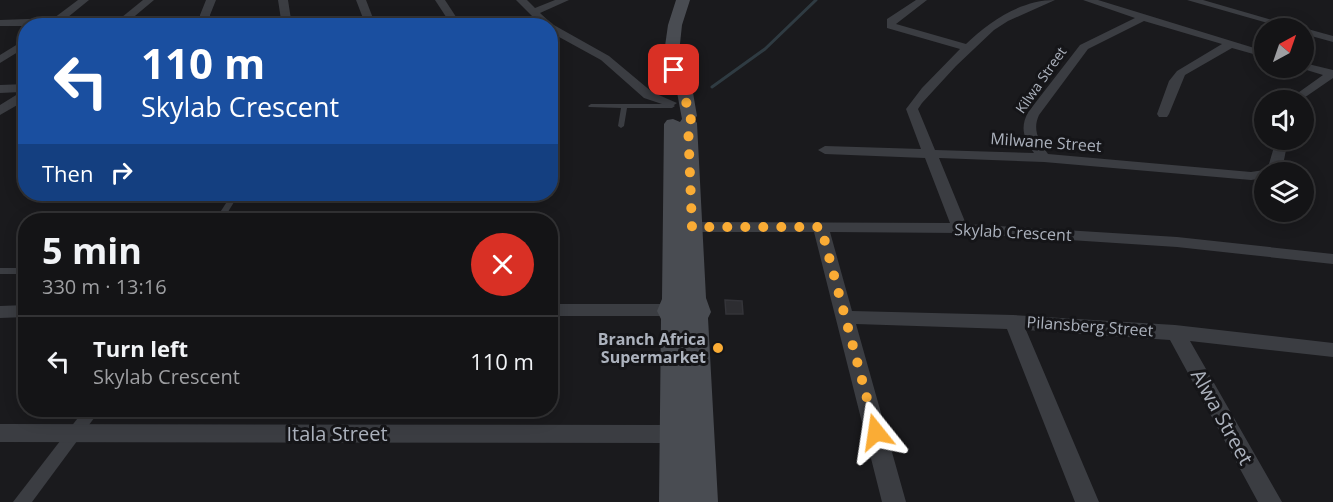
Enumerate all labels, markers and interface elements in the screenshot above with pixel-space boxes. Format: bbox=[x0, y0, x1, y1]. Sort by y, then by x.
north arrow bbox=[1254, 18, 1314, 78]
map controls bbox=[1254, 18, 1314, 222]
text: 110 m bbox=[141, 34, 265, 91]
icon: left bbox=[42, 42, 120, 120]
street label: Kilwa Street bbox=[1011, 43, 1070, 117]
pin bbox=[648, 44, 699, 95]
icon: arrive bbox=[657, 53, 690, 86]
text: Skylab Crescent bbox=[141, 88, 339, 125]
button: sound bbox=[1254, 90, 1314, 150]
street label: Milwane Street bbox=[990, 127, 1103, 157]
icon: right bbox=[105, 156, 138, 189]
text: Then bbox=[42, 158, 93, 188]
button: layers bbox=[1254, 162, 1314, 222]
street label: Skylab Crescent bbox=[954, 218, 1073, 246]
text: 5 min bbox=[42, 226, 142, 275]
button: close bbox=[471, 233, 534, 296]
text: 330 m · 13:16 bbox=[42, 273, 167, 300]
street label: Pilansberg Street bbox=[1026, 311, 1154, 341]
place label: Branch Africa Supermarket bbox=[598, 328, 706, 368]
text: Turn left bbox=[93, 333, 188, 363]
marker: Branch Africa Supermarket bbox=[711, 341, 725, 355]
icon: left bbox=[42, 345, 75, 378]
text: 110 m bbox=[470, 346, 534, 376]
text: Skylab Crescent bbox=[93, 363, 240, 390]
street label: Alwa Street bbox=[1185, 364, 1260, 469]
position arrow bbox=[844, 400, 908, 464]
street label: Itala Street bbox=[286, 420, 388, 447]

